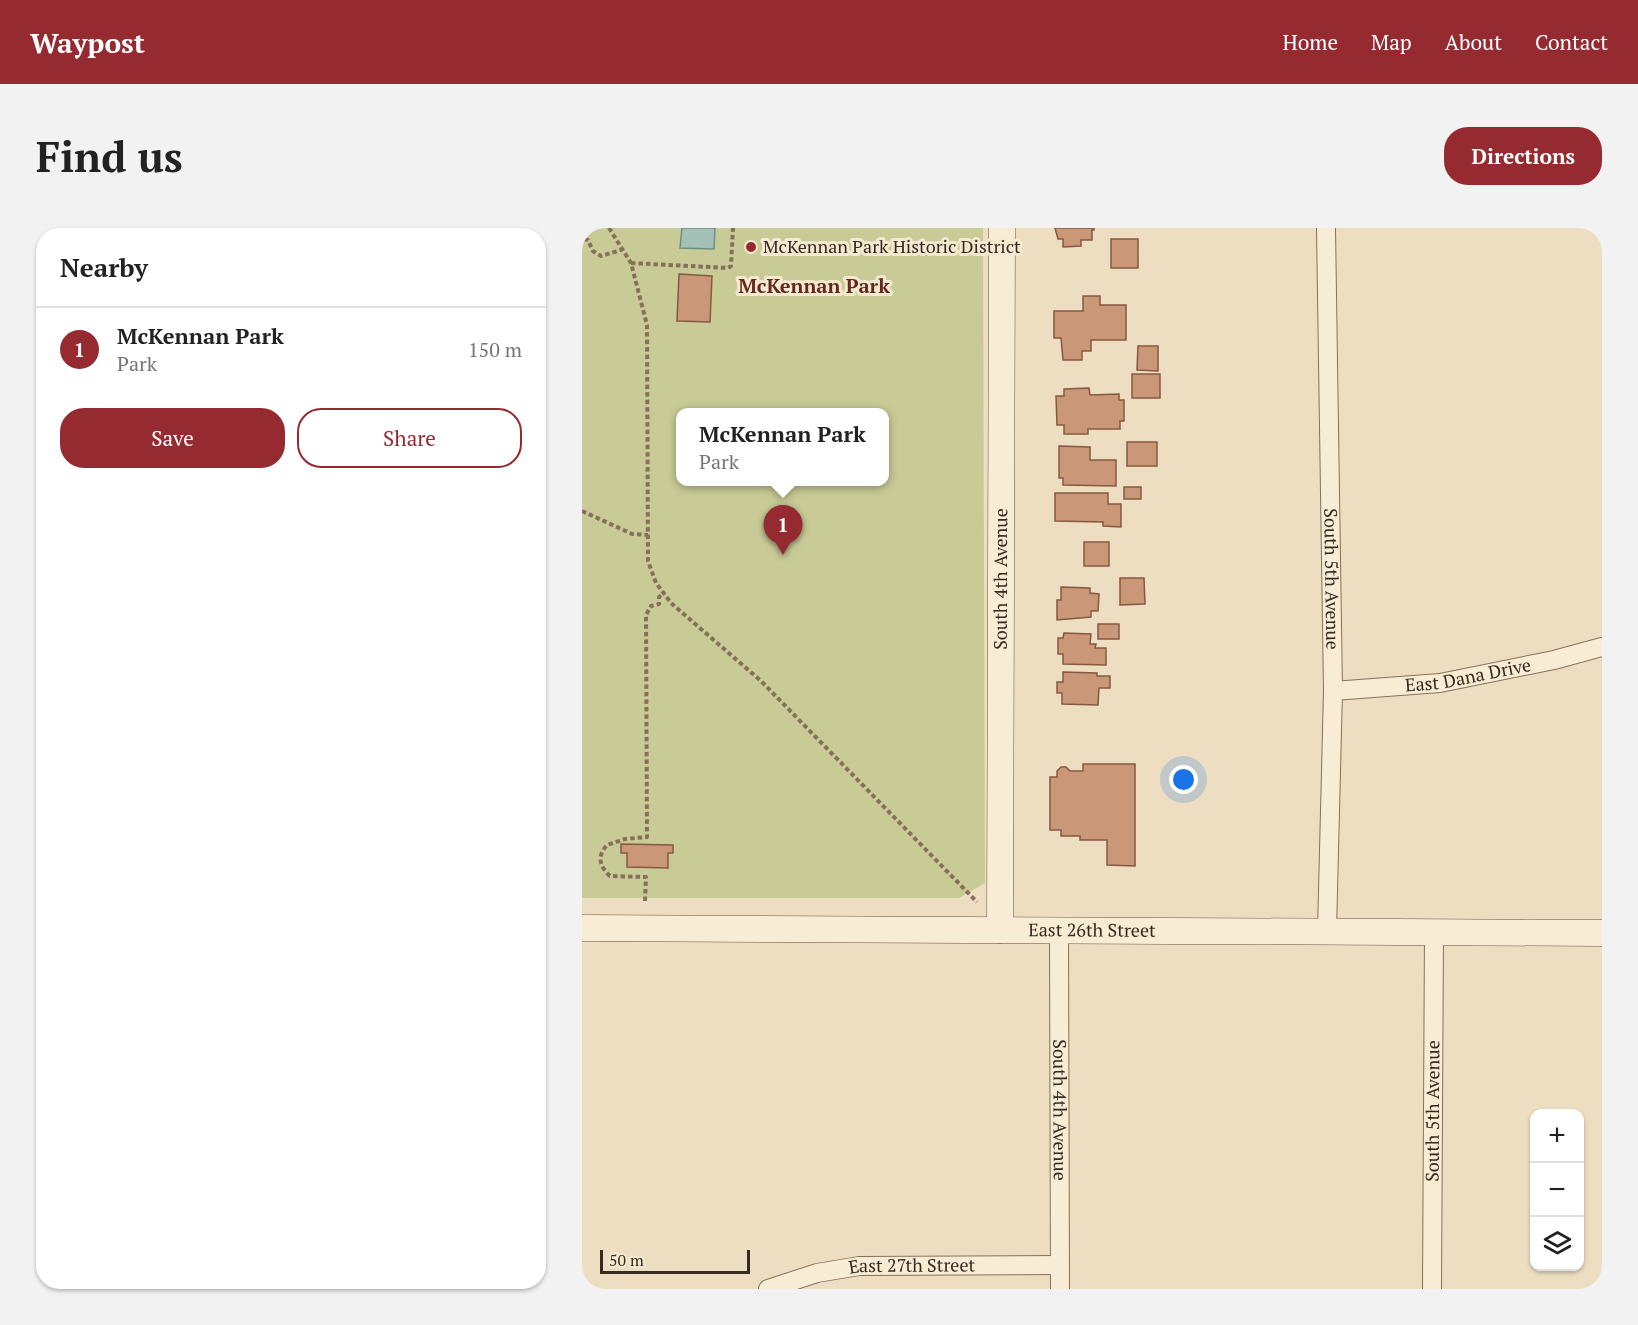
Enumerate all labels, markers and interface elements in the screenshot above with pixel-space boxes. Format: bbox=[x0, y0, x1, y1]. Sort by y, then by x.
text: Waypost bbox=[30, 24, 145, 61]
text: Home bbox=[1282, 28, 1338, 56]
text: Map bbox=[1371, 28, 1412, 56]
text: About bbox=[1445, 28, 1502, 56]
text: Contact bbox=[1535, 28, 1608, 56]
button: Directions bbox=[1444, 127, 1602, 185]
text: Find us bbox=[36, 128, 183, 184]
place label: McKennan Park Historic District bbox=[763, 234, 1021, 258]
marker: McKennan Park Historic District bbox=[744, 240, 758, 254]
text: Nearby bbox=[60, 250, 148, 284]
district label: McKennan Park bbox=[738, 272, 890, 299]
text: McKennan Park bbox=[117, 321, 284, 350]
text: 1 bbox=[74, 336, 85, 363]
text: 150 m bbox=[468, 336, 522, 363]
text: Park bbox=[117, 350, 157, 377]
button: Save bbox=[60, 408, 285, 468]
button: Share bbox=[297, 408, 522, 468]
popup bbox=[676, 408, 889, 486]
text: McKennan Park bbox=[699, 419, 866, 448]
text: Park bbox=[699, 448, 739, 475]
pin: 1 bbox=[764, 506, 802, 555]
street label: South 4th Avenue bbox=[988, 508, 1012, 650]
street label: South 5th Avenue bbox=[1319, 508, 1345, 650]
street label: East Dana Drive bbox=[1404, 652, 1533, 697]
your location bbox=[1169, 765, 1198, 794]
street label: East 26th Street bbox=[1028, 917, 1156, 942]
street label: South 4th Avenue bbox=[1048, 1039, 1073, 1181]
street label: South 5th Avenue bbox=[1420, 1040, 1444, 1182]
map controls bbox=[1530, 1109, 1584, 1271]
button: + bbox=[1530, 1109, 1584, 1163]
button: − bbox=[1530, 1163, 1584, 1217]
button: layers bbox=[1530, 1217, 1584, 1271]
scale bar bbox=[600, 1247, 750, 1274]
text: 50 m bbox=[609, 1249, 644, 1271]
street label: East 27th Street bbox=[847, 1252, 976, 1279]

